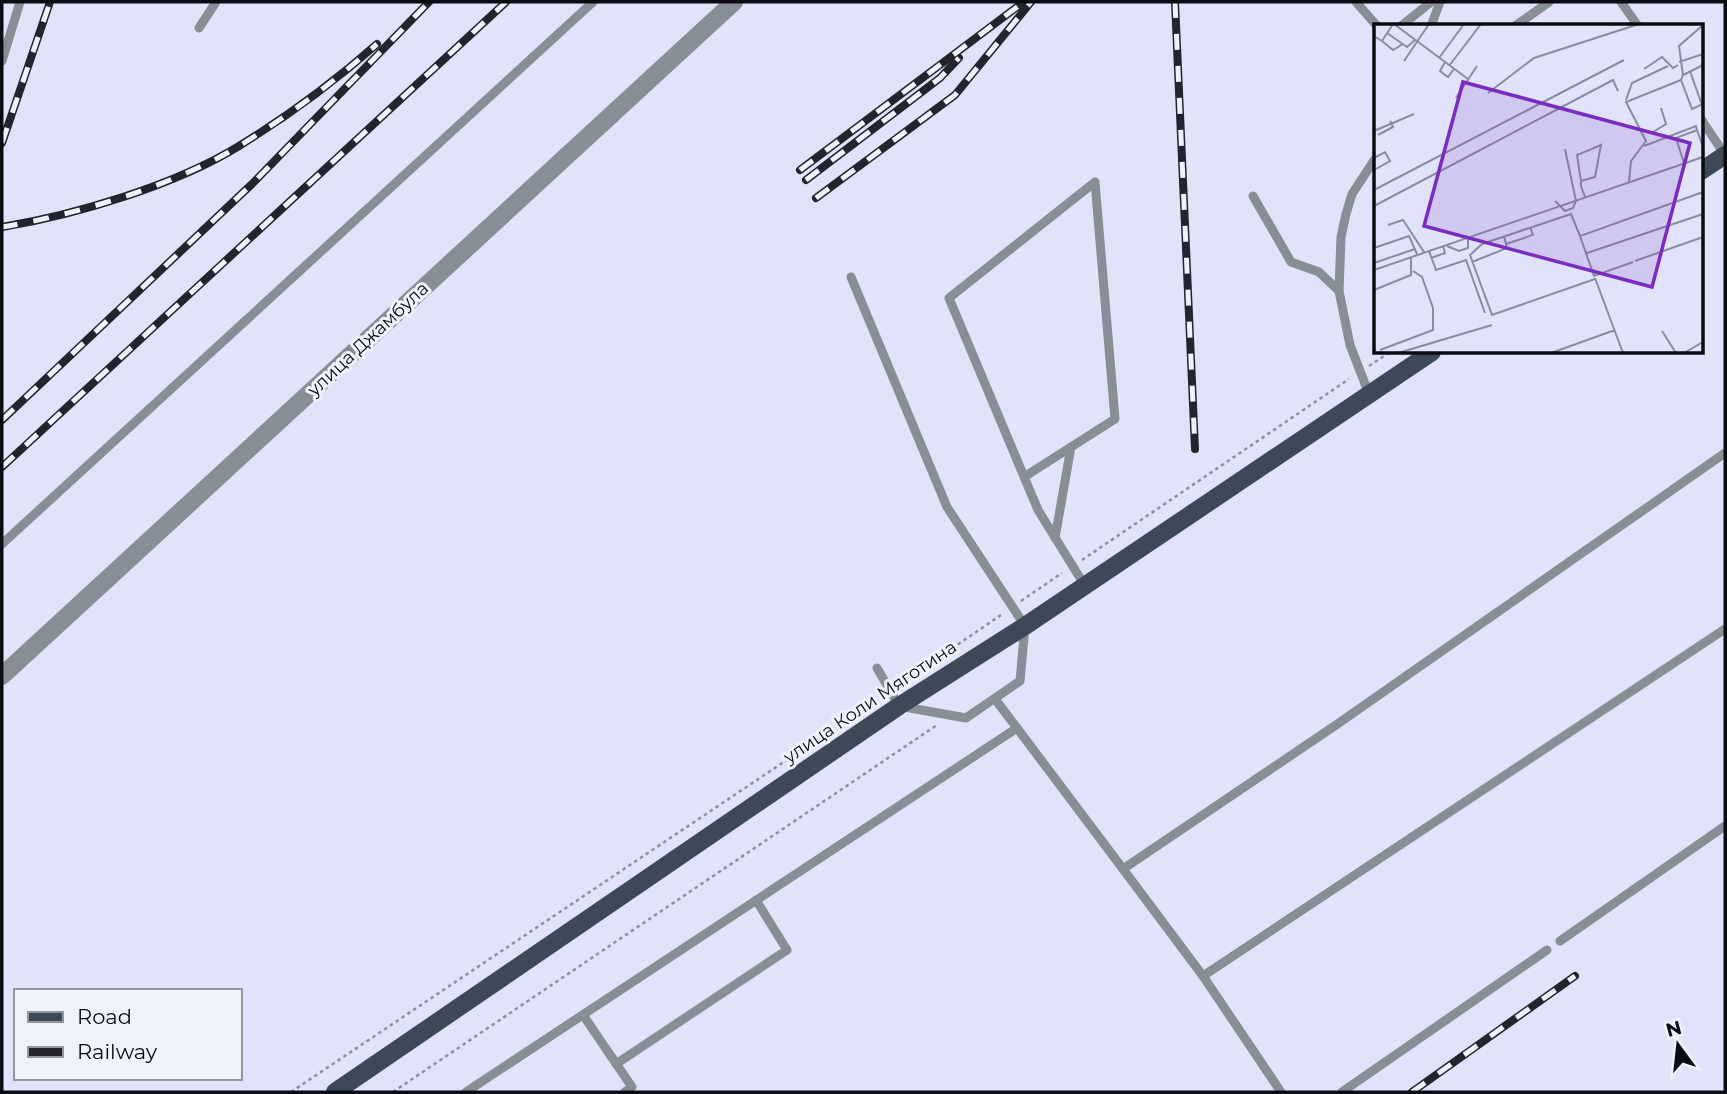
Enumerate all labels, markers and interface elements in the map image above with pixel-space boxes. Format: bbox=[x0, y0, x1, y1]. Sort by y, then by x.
inset map bbox=[1374, 24, 1702, 354]
street label: улица Джамбула bbox=[302, 277, 433, 401]
street label: улица Коли Мяготина bbox=[779, 636, 961, 769]
legend bbox=[14, 989, 242, 1080]
text: Road bbox=[77, 1004, 132, 1029]
north arrow bbox=[1643, 1010, 1713, 1080]
text: N bbox=[1663, 1016, 1684, 1042]
text: Railway bbox=[77, 1039, 158, 1064]

